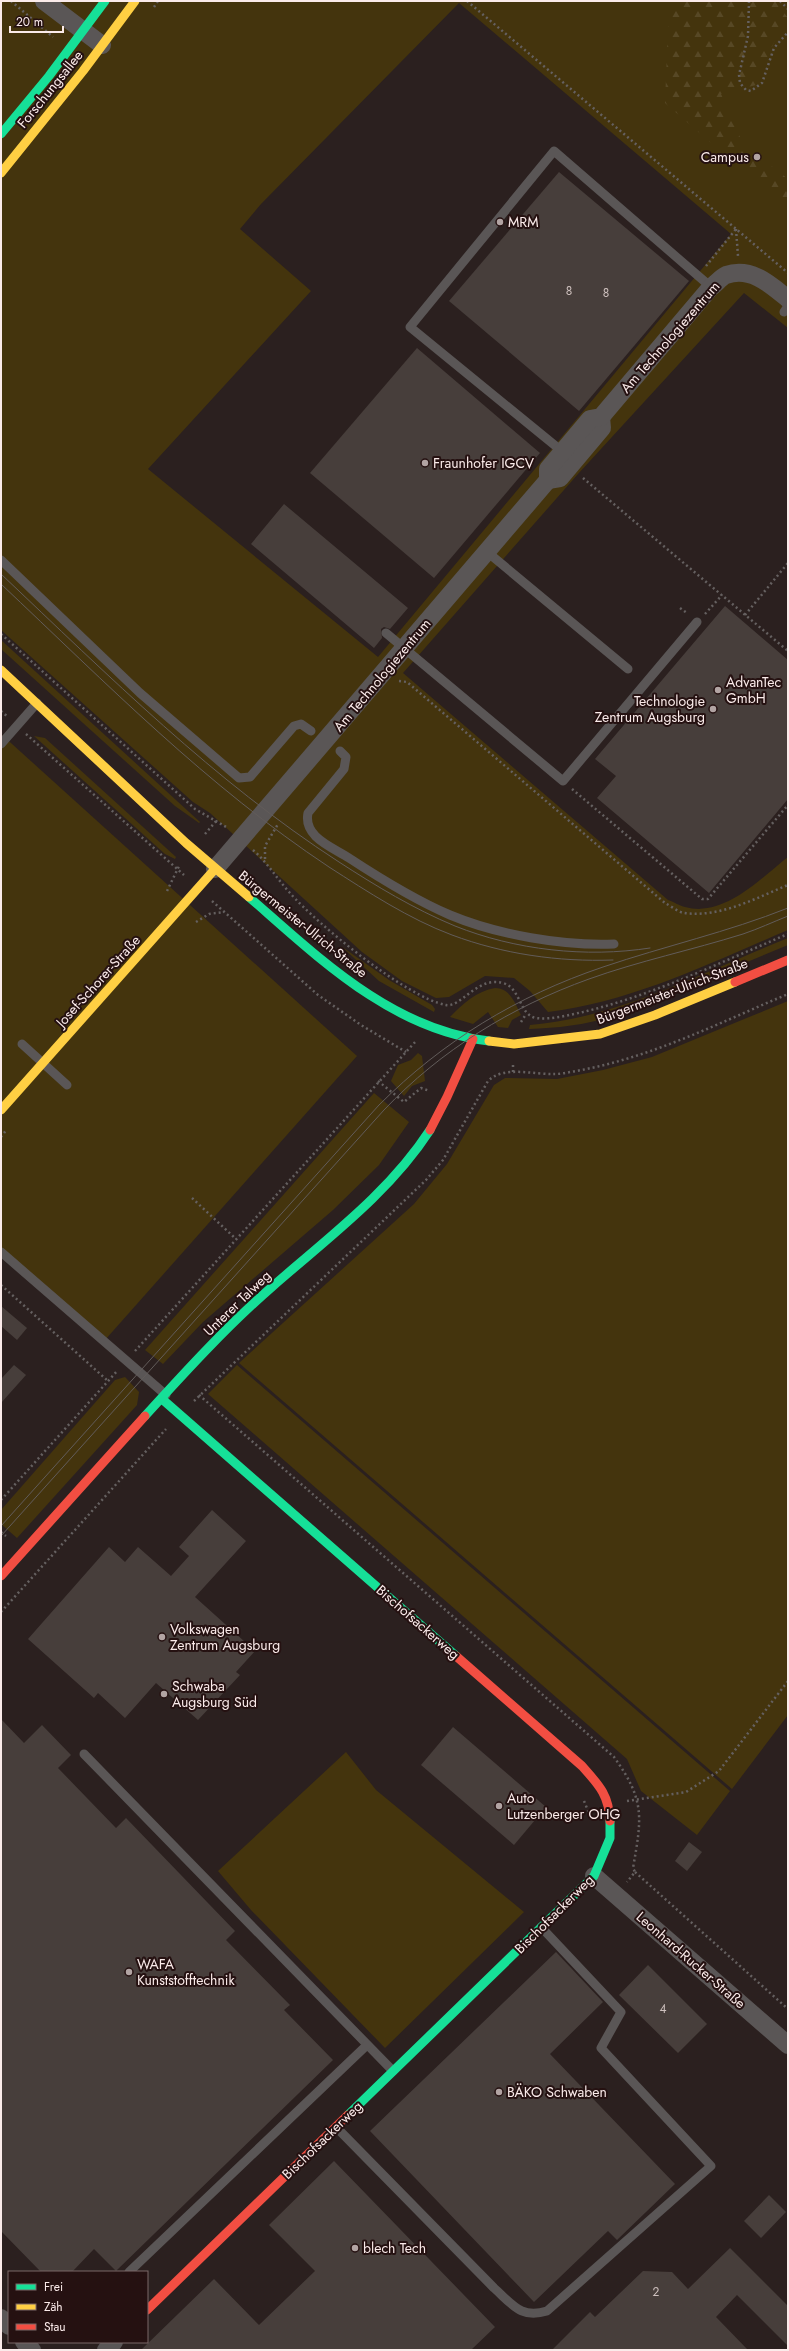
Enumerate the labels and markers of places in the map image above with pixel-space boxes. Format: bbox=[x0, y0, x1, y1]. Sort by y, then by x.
place label: Campus bbox=[701, 147, 749, 167]
marker: Campus bbox=[752, 152, 762, 162]
place label: MRM bbox=[508, 212, 539, 232]
marker: MRM bbox=[495, 217, 505, 227]
place label: Fraunhofer IGCV bbox=[433, 453, 535, 473]
marker: Fraunhofer IGCV bbox=[420, 458, 430, 468]
place label: AdvanTec GmbH bbox=[726, 672, 781, 708]
marker: AdvanTec GmbH bbox=[713, 685, 723, 695]
place label: Technologie Zentrum Augsburg bbox=[595, 691, 705, 727]
marker: Technologie Zentrum Augsburg bbox=[708, 704, 718, 714]
place label: Volkswagen Zentrum Augsburg bbox=[170, 1619, 280, 1655]
marker: Volkswagen Zentrum Augsburg bbox=[157, 1632, 167, 1642]
place label: Schwaba Augsburg Süd bbox=[172, 1676, 257, 1712]
marker: Schwaba Augsburg Süd bbox=[159, 1689, 169, 1699]
place label: Auto Lutzenberger OHG bbox=[507, 1788, 621, 1824]
marker: Auto Lutzenberger OHG bbox=[494, 1801, 504, 1811]
place label: WAFA Kunststofftechnik bbox=[137, 1954, 235, 1990]
marker: WAFA Kunststofftechnik bbox=[124, 1967, 134, 1977]
place label: BÄKO Schwaben bbox=[507, 2082, 607, 2102]
marker: BÄKO Schwaben bbox=[494, 2087, 504, 2097]
place label: blech Tech bbox=[363, 2238, 426, 2258]
marker: blech Tech bbox=[350, 2243, 360, 2253]

